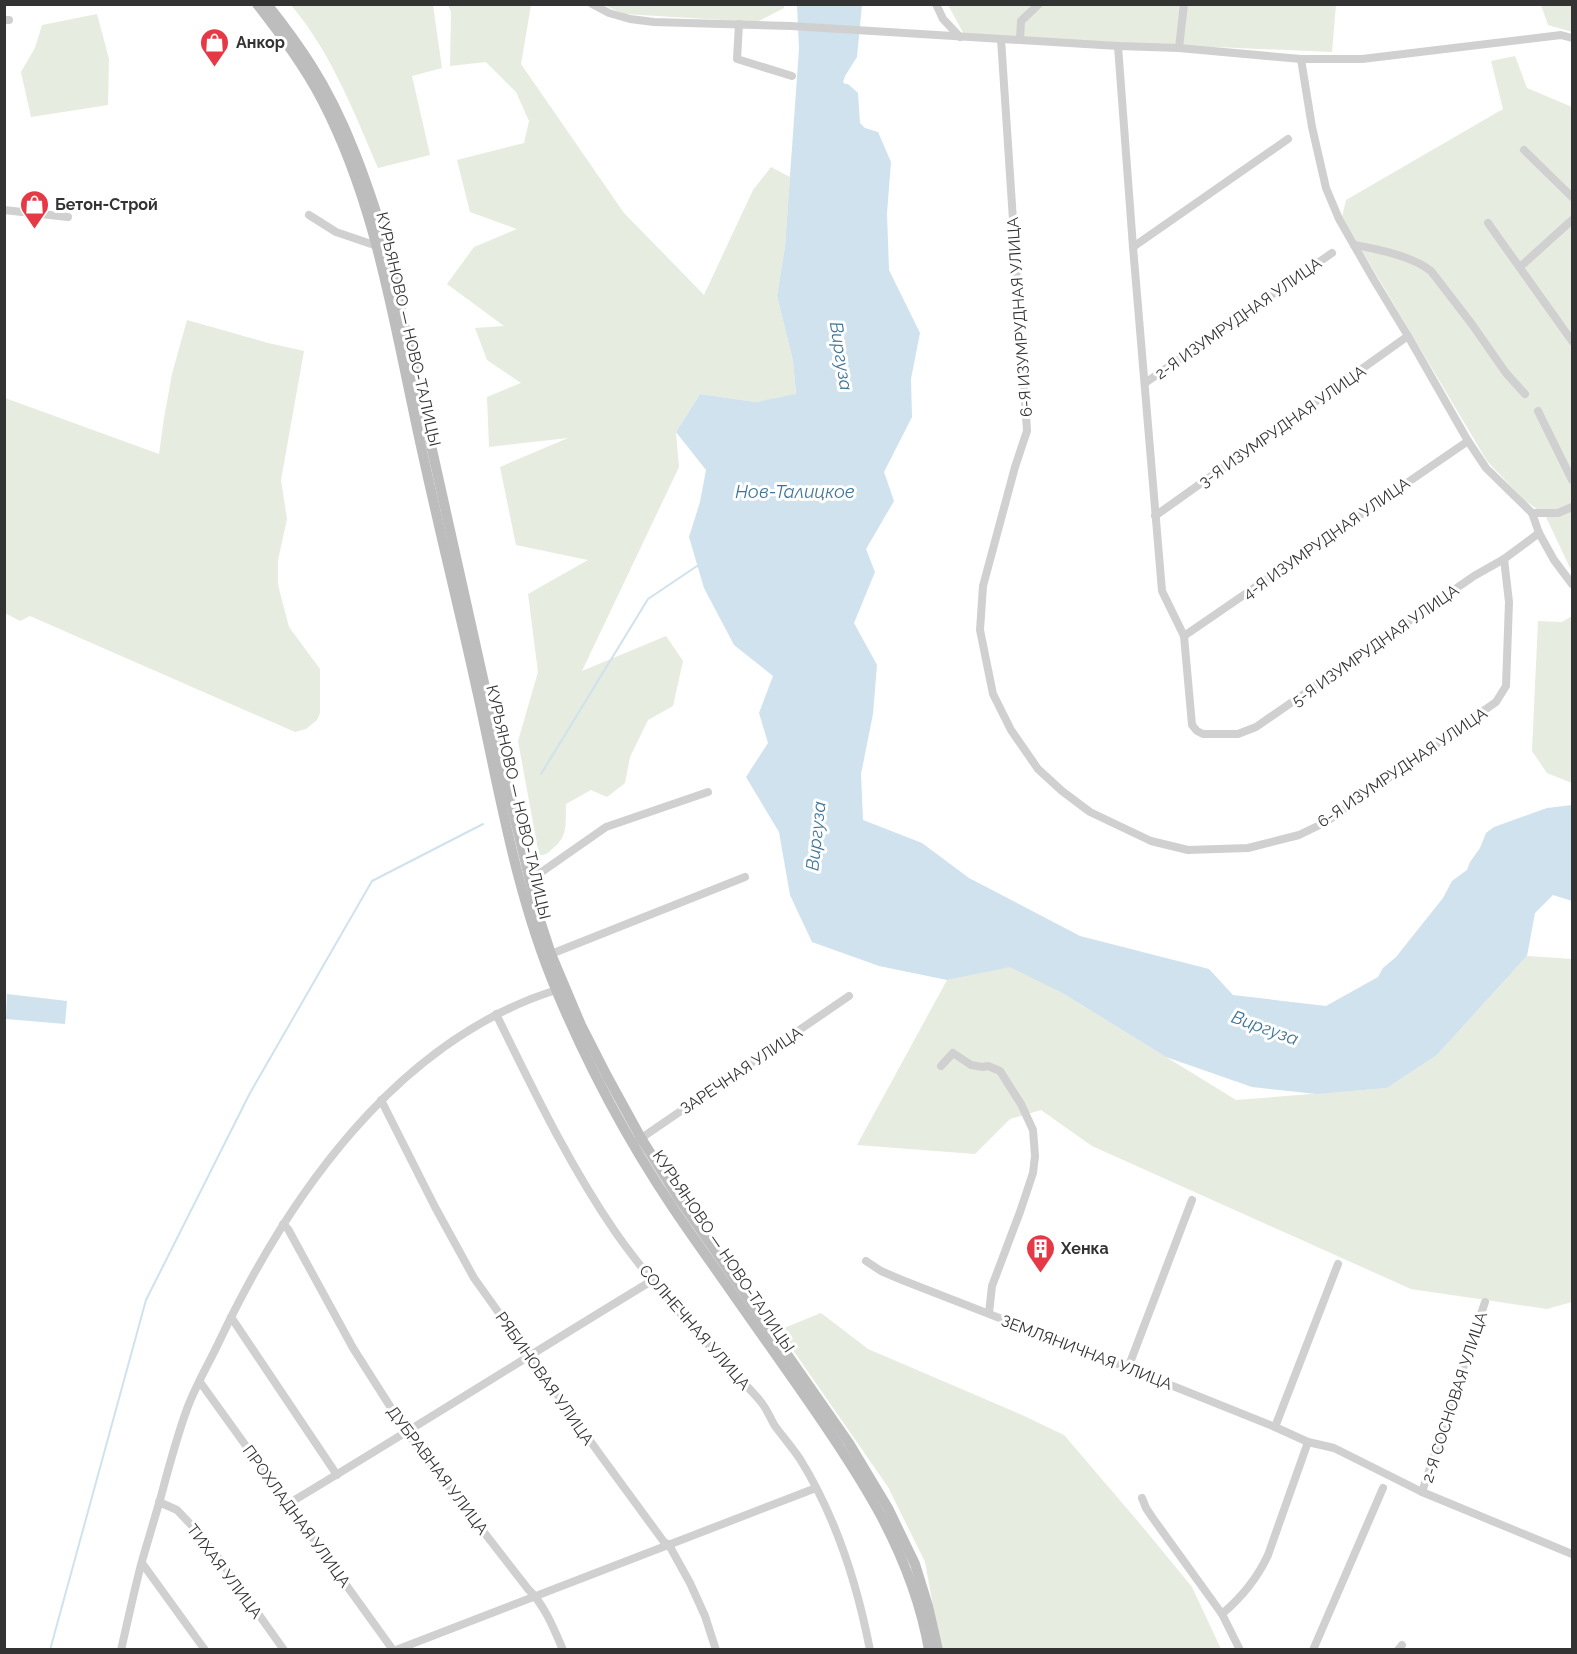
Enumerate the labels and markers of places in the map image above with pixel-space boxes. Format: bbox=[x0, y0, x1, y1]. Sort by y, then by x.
shop icon: Анкор bbox=[199, 26, 231, 68]
place label: Анкор bbox=[236, 33, 285, 52]
shop icon: Бетон-Строй bbox=[18, 188, 50, 230]
place label: Бетон-Строй bbox=[55, 195, 158, 214]
building icon: Хенка bbox=[1024, 1232, 1056, 1274]
place label: Хенка bbox=[1060, 1239, 1109, 1258]

